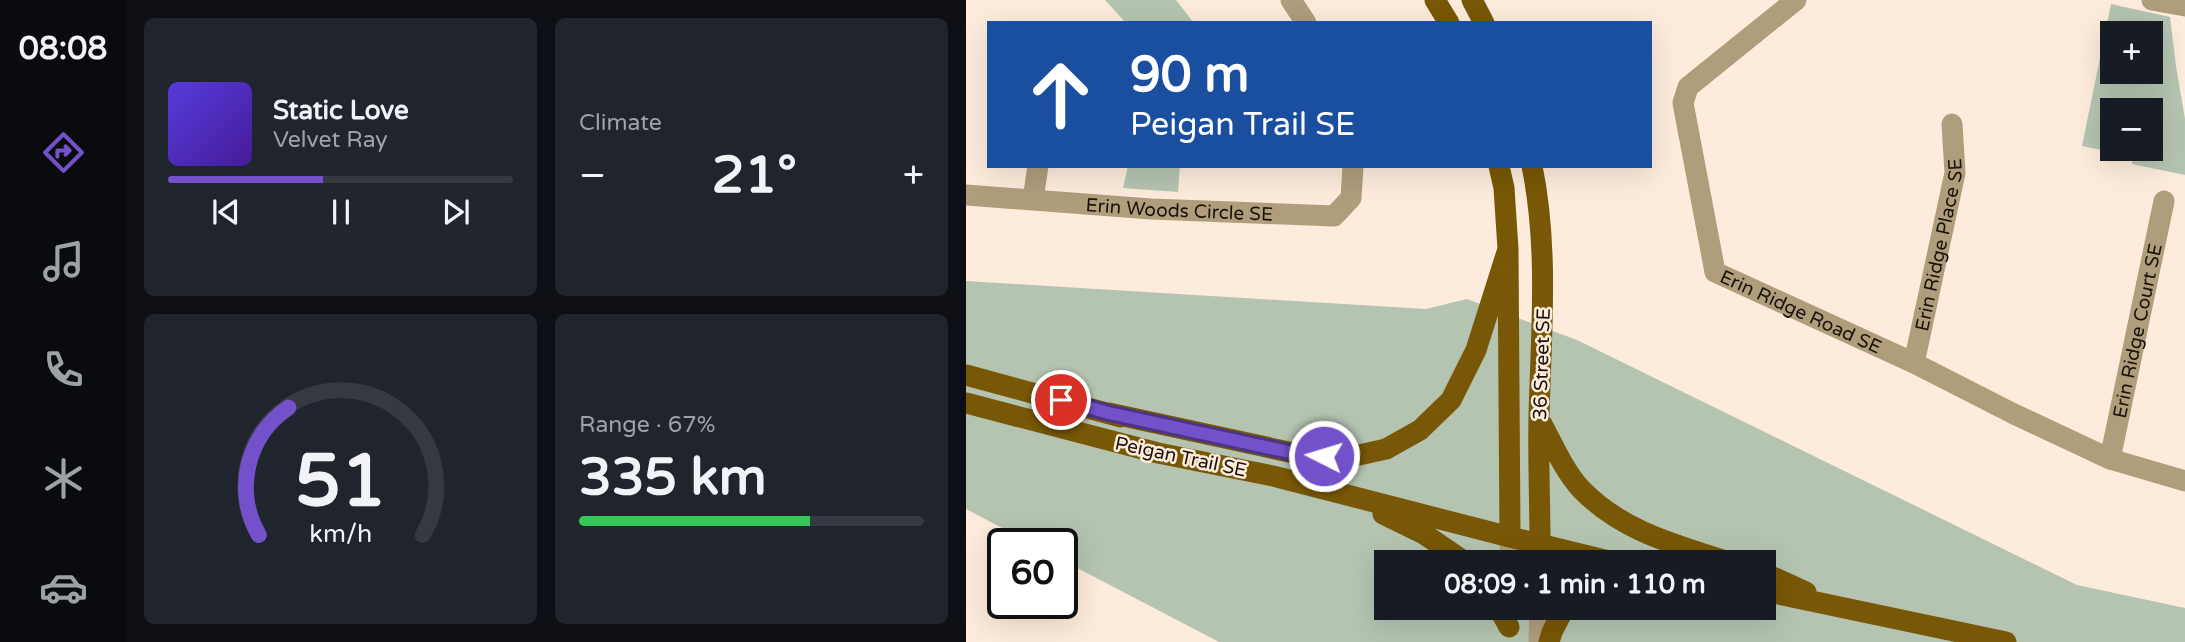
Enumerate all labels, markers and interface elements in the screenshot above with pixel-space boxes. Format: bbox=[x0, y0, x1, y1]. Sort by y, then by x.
map controls bbox=[2100, 21, 2163, 161]
button: + bbox=[2100, 21, 2163, 84]
text: 08:08 bbox=[19, 30, 107, 68]
text: 90 m bbox=[1130, 46, 1249, 105]
icon: ahead bbox=[1015, 49, 1106, 140]
text: Static Love bbox=[273, 95, 409, 126]
button: − bbox=[2100, 98, 2163, 161]
text: Peigan Trail SE bbox=[1130, 106, 1355, 144]
text: Climate bbox=[579, 109, 662, 137]
text: Velvet Ray bbox=[273, 126, 388, 154]
icon: directions bbox=[39, 128, 88, 177]
text: 21° bbox=[712, 144, 797, 207]
text: − bbox=[579, 153, 606, 199]
text: + bbox=[903, 153, 924, 199]
street label: Erin Ridge Place SE bbox=[1911, 158, 1967, 333]
icon: previous bbox=[207, 193, 245, 231]
icon: pause bbox=[322, 193, 360, 231]
icon: next bbox=[437, 193, 475, 231]
street label: Erin Woods Circle SE bbox=[1085, 194, 1274, 226]
icon: music bbox=[39, 237, 88, 286]
street label: Erin Ridge Court SE bbox=[2109, 242, 2167, 420]
street label: Erin Ridge Road SE bbox=[1716, 266, 1885, 359]
street label: 36 Street SE bbox=[1529, 308, 1555, 420]
icon: phone bbox=[39, 345, 88, 394]
pin bbox=[1031, 370, 1091, 430]
icon: arrive bbox=[1042, 381, 1080, 419]
text: Range · 67% bbox=[579, 411, 715, 439]
position arrow bbox=[1287, 419, 1361, 493]
street label: Peigan Trail SE bbox=[1113, 432, 1249, 482]
text: 51 bbox=[295, 438, 386, 526]
text: 335 km bbox=[579, 446, 767, 509]
icon: climate bbox=[39, 454, 88, 503]
text: km/h bbox=[309, 519, 372, 549]
speed limit sign: 60 bbox=[987, 528, 1078, 619]
icon: car bbox=[39, 563, 88, 612]
text: 08:09 · 1 min · 110 m bbox=[1444, 569, 1706, 600]

